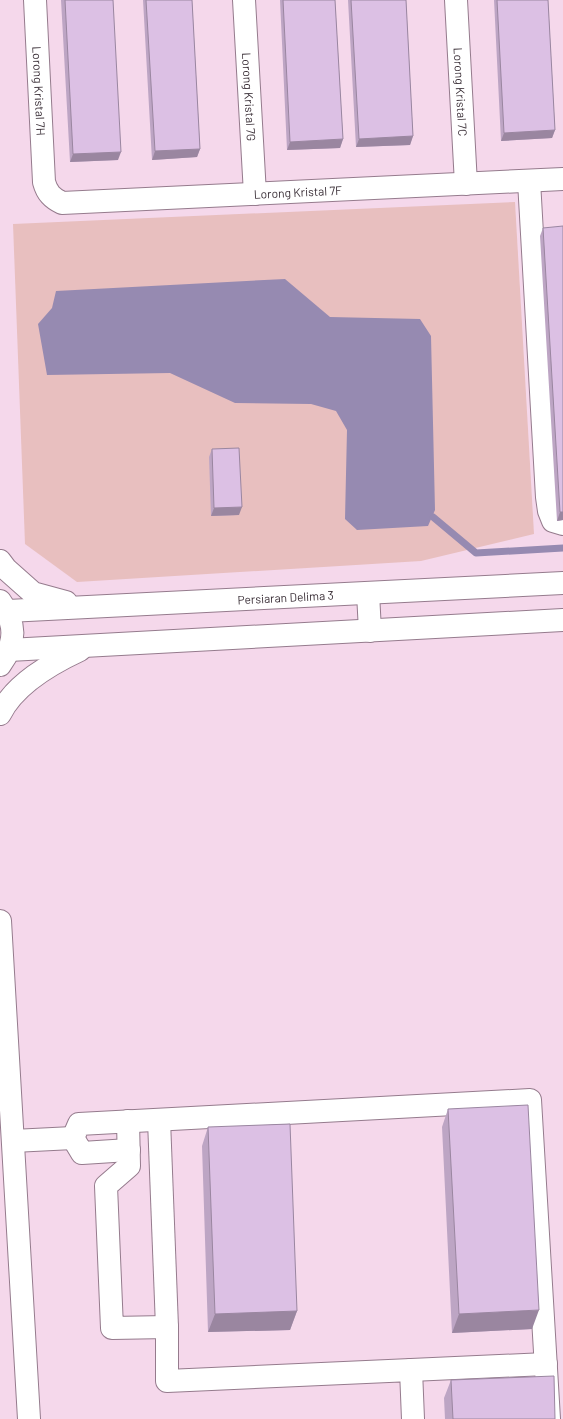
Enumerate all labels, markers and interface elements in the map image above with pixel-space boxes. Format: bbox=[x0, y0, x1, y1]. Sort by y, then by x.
street label: Lorong Kristal 7H bbox=[30, 46, 49, 136]
street label: Lorong Kristal 7C bbox=[452, 47, 470, 137]
street label: Lorong Kristal 7G bbox=[240, 52, 259, 142]
street label: Lorong Kristal 7F bbox=[253, 183, 342, 201]
street label: Persiaran Delima 3 bbox=[237, 588, 334, 606]

